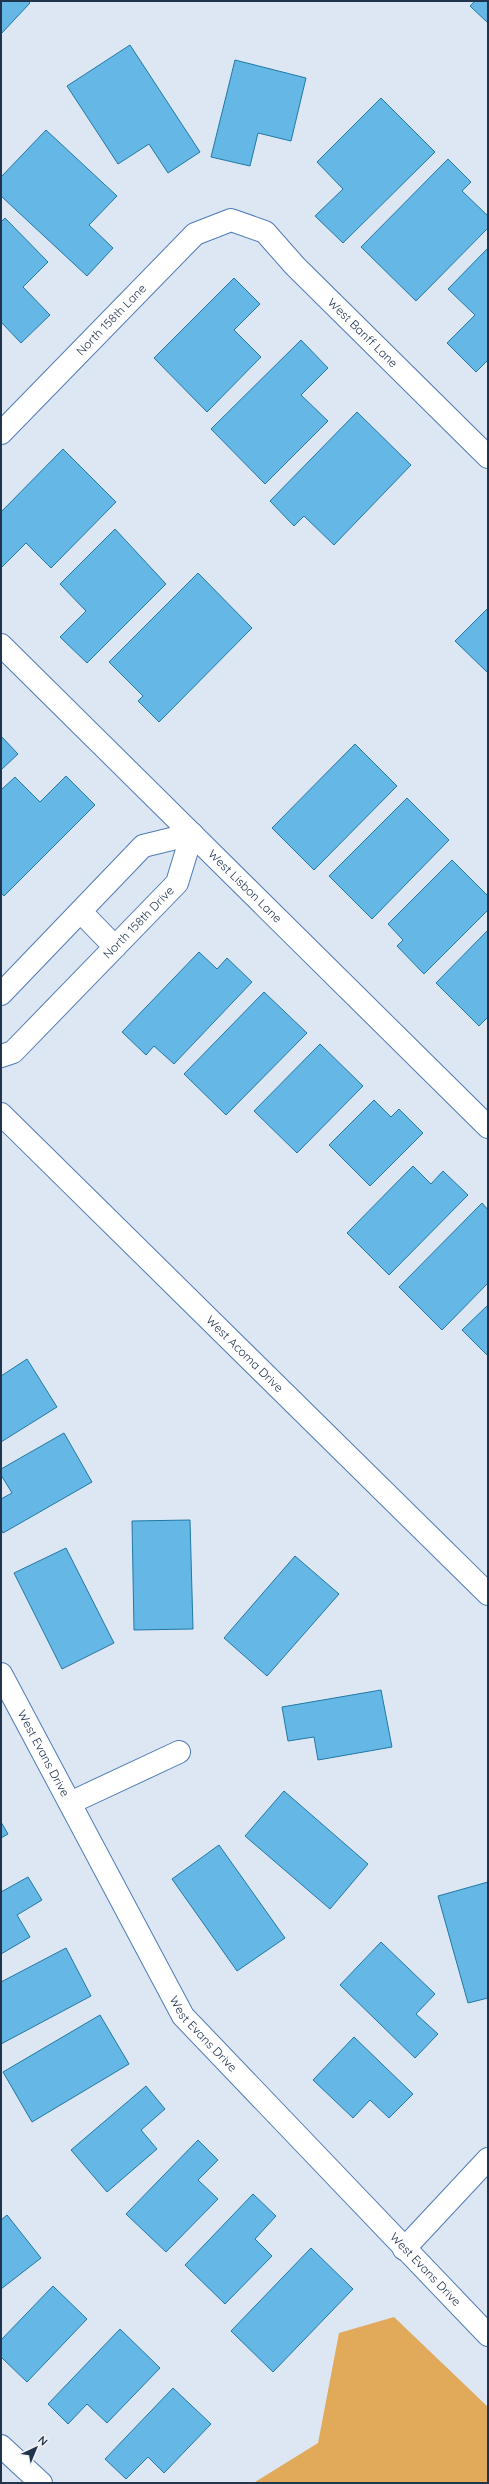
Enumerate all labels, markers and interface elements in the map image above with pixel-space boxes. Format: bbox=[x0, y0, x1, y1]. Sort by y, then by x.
street label: North 158th Lane bbox=[73, 281, 149, 358]
street label: West Banff Lane bbox=[325, 295, 401, 371]
street label: West Lisbon Lane bbox=[205, 846, 285, 926]
street label: North 158th Drive bbox=[100, 883, 177, 962]
street label: West Acoma Drive bbox=[203, 1312, 287, 1395]
street label: West Evans Drive bbox=[14, 1707, 73, 1799]
street label: West Evans Drive bbox=[167, 1993, 241, 2075]
street label: West Evans Drive bbox=[387, 2229, 464, 2309]
north arrow bbox=[16, 2428, 56, 2468]
text: N bbox=[35, 2433, 51, 2449]

